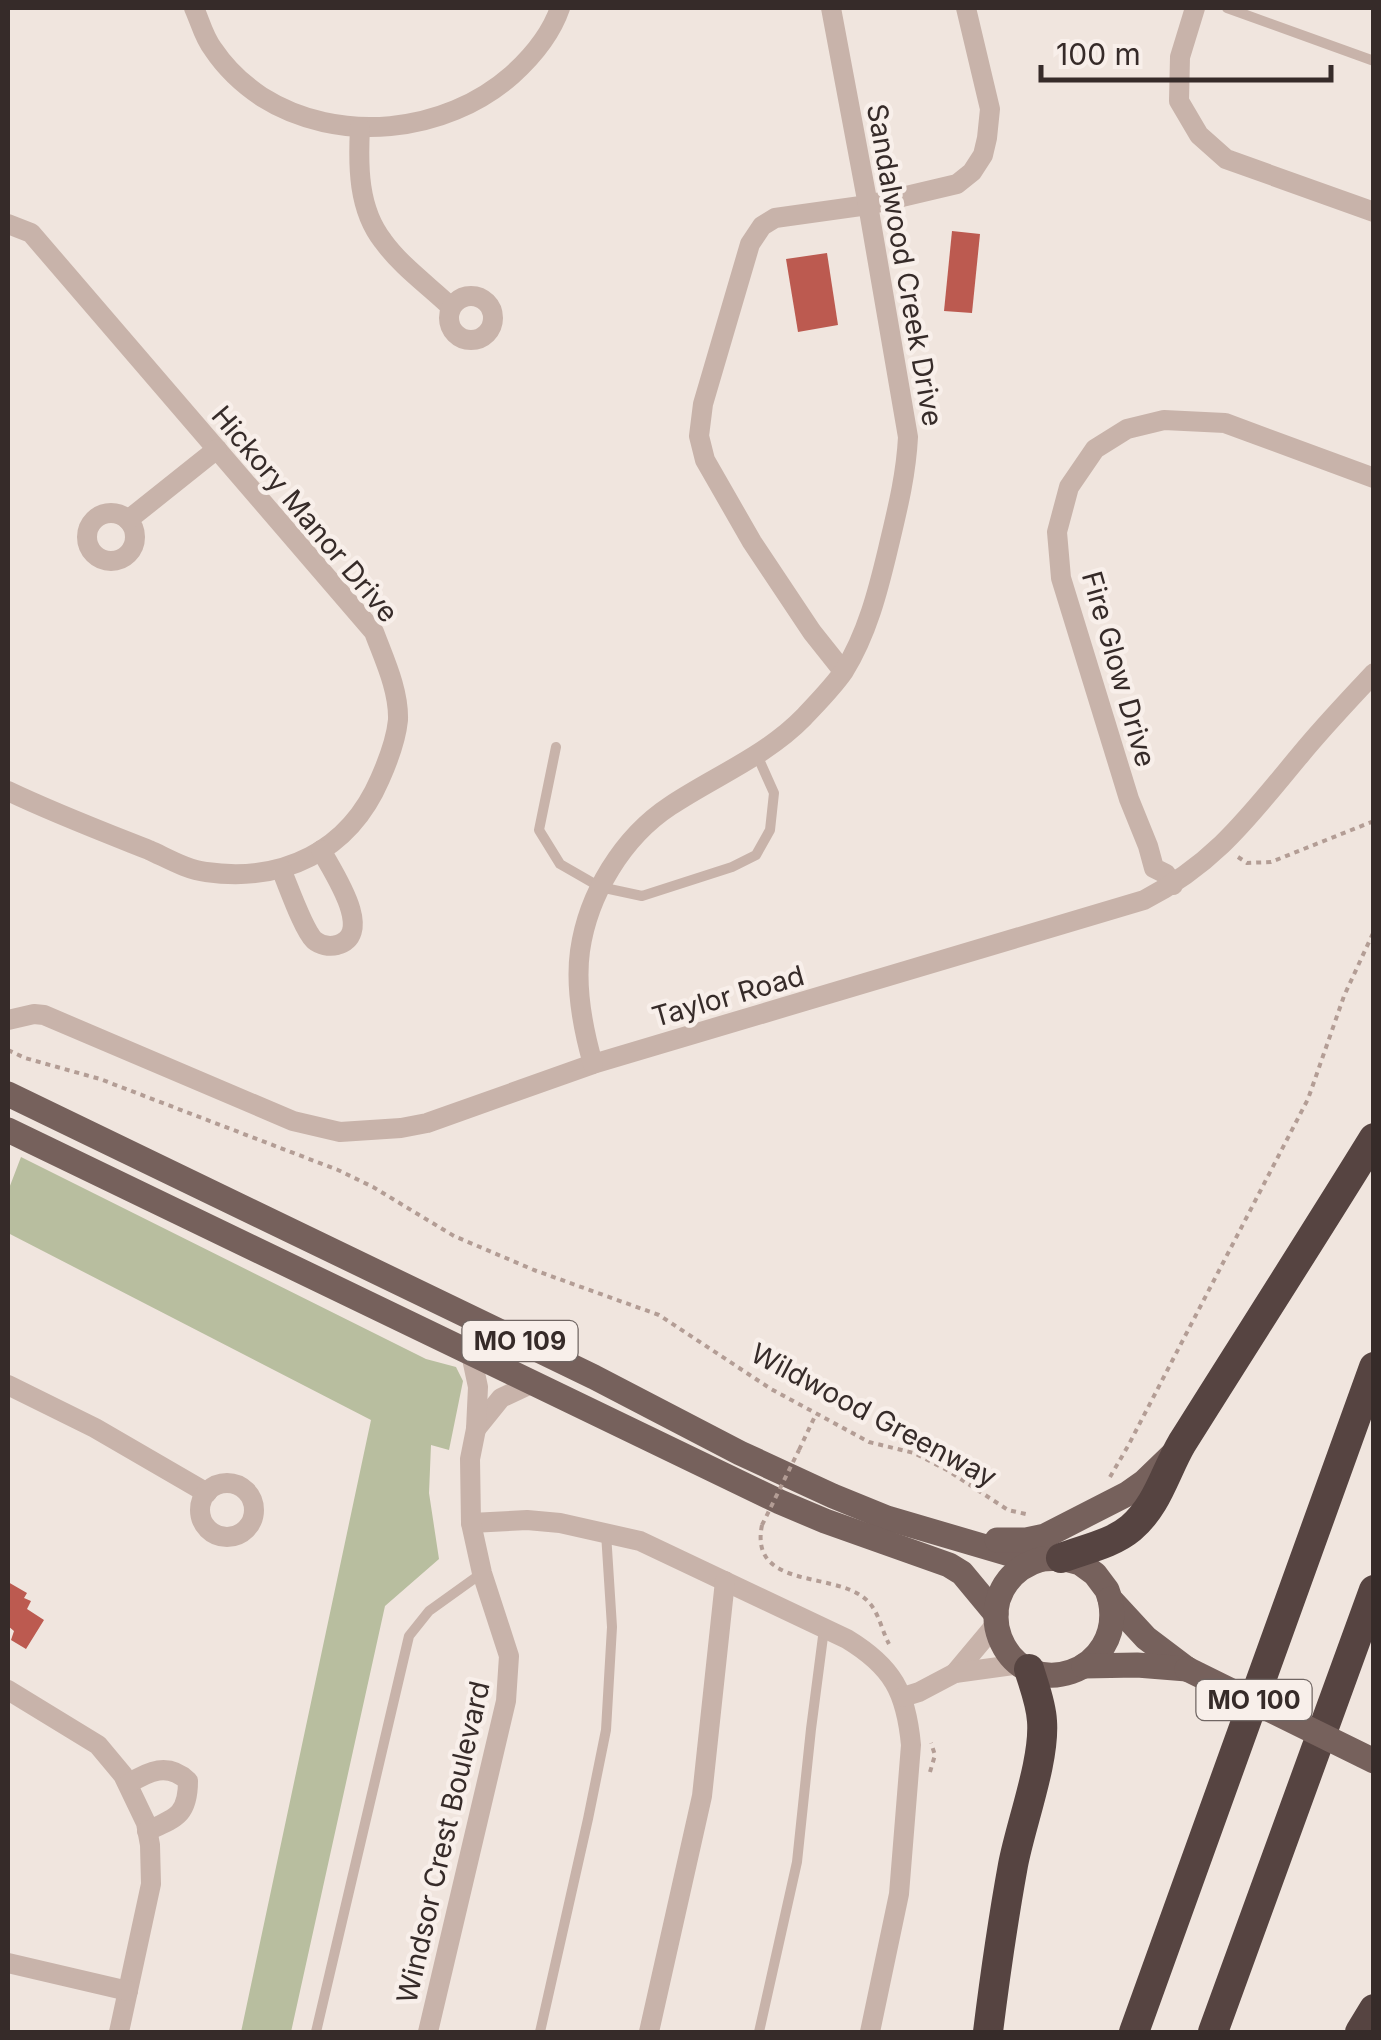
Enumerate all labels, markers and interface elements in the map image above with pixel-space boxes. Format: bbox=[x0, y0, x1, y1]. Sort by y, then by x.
scale bar bbox=[1041, 20, 1331, 82]
text: 100 m bbox=[1056, 36, 1141, 72]
street label: Sandalwood Creek Drive bbox=[860, 101, 950, 429]
street label: Hickory Manor Drive bbox=[205, 399, 405, 629]
street label: Fire Glow Drive bbox=[1075, 567, 1163, 771]
street label: Taylor Road bbox=[648, 958, 808, 1034]
road number: MO 109 bbox=[462, 1321, 578, 1361]
street label: Wildwood Greenway bbox=[745, 1336, 1003, 1494]
street label: Windsor Crest Boulevard bbox=[389, 1678, 497, 2006]
road number: MO 100 bbox=[1196, 1680, 1312, 1720]

